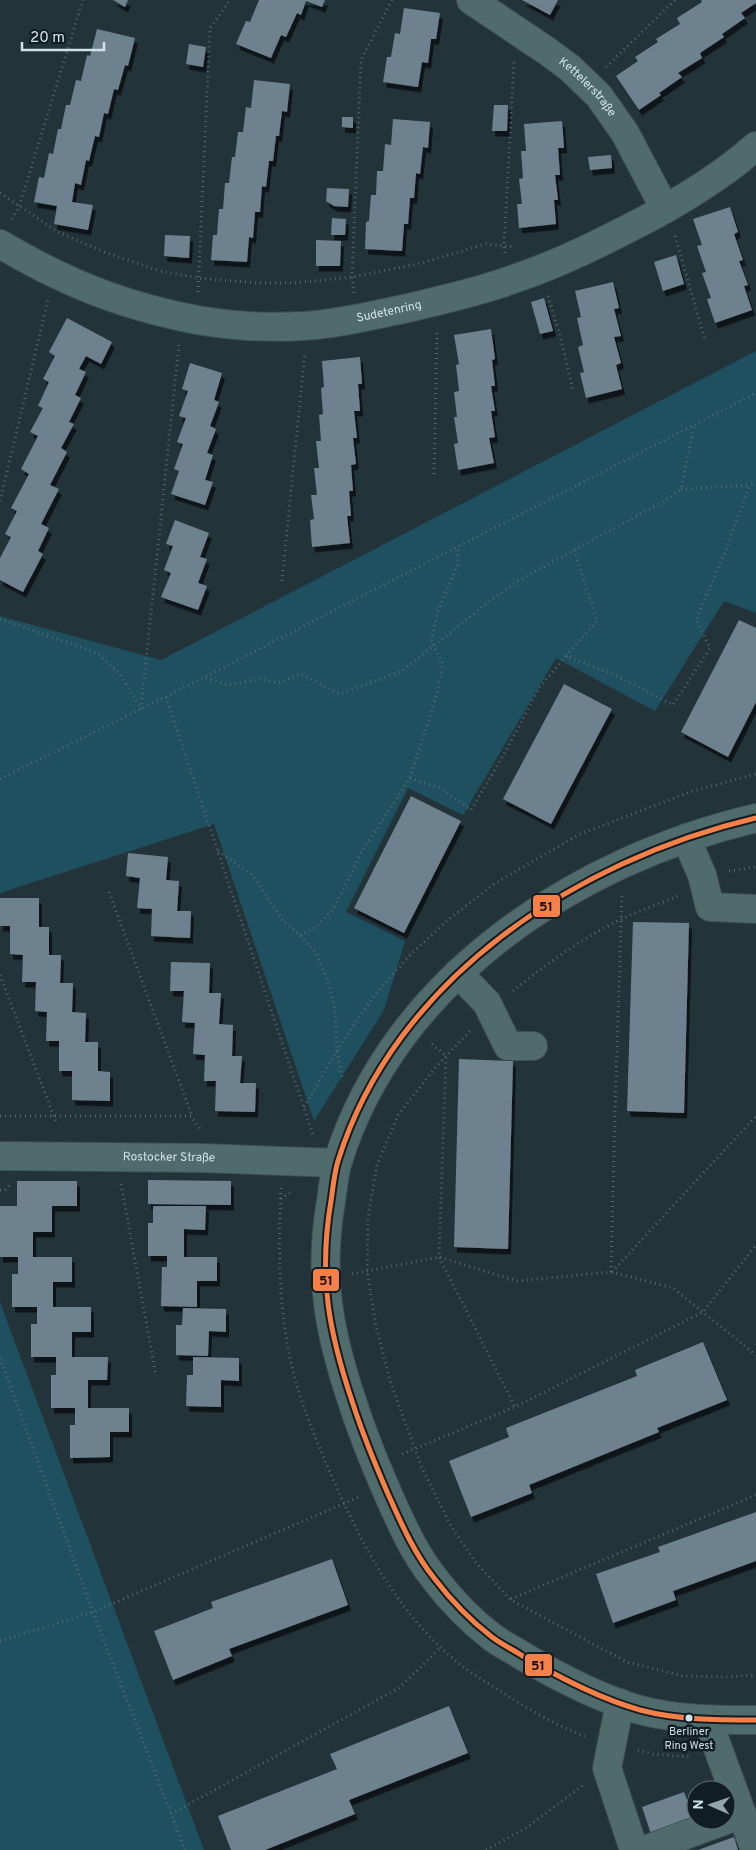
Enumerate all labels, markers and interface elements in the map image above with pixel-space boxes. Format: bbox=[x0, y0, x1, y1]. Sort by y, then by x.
scale bar bbox=[22, 20, 105, 52]
text: 20 m bbox=[30, 29, 65, 48]
street label: Kettelerstraße bbox=[555, 54, 619, 120]
street label: Sudetenring bbox=[355, 297, 423, 327]
line badge: 51 bbox=[532, 894, 561, 918]
text: 51 bbox=[539, 899, 553, 916]
street label: Rostocker Straße bbox=[123, 1149, 215, 1166]
line badge: 51 bbox=[312, 1268, 340, 1292]
text: 51 bbox=[319, 1273, 333, 1290]
line badge: 51 bbox=[524, 1653, 553, 1677]
text: 51 bbox=[531, 1658, 545, 1675]
marker: Berliner Ring West bbox=[684, 1713, 694, 1723]
place label: Berliner Ring West bbox=[664, 1725, 714, 1753]
north arrow bbox=[686, 1780, 736, 1830]
text: N bbox=[691, 1799, 708, 1810]

